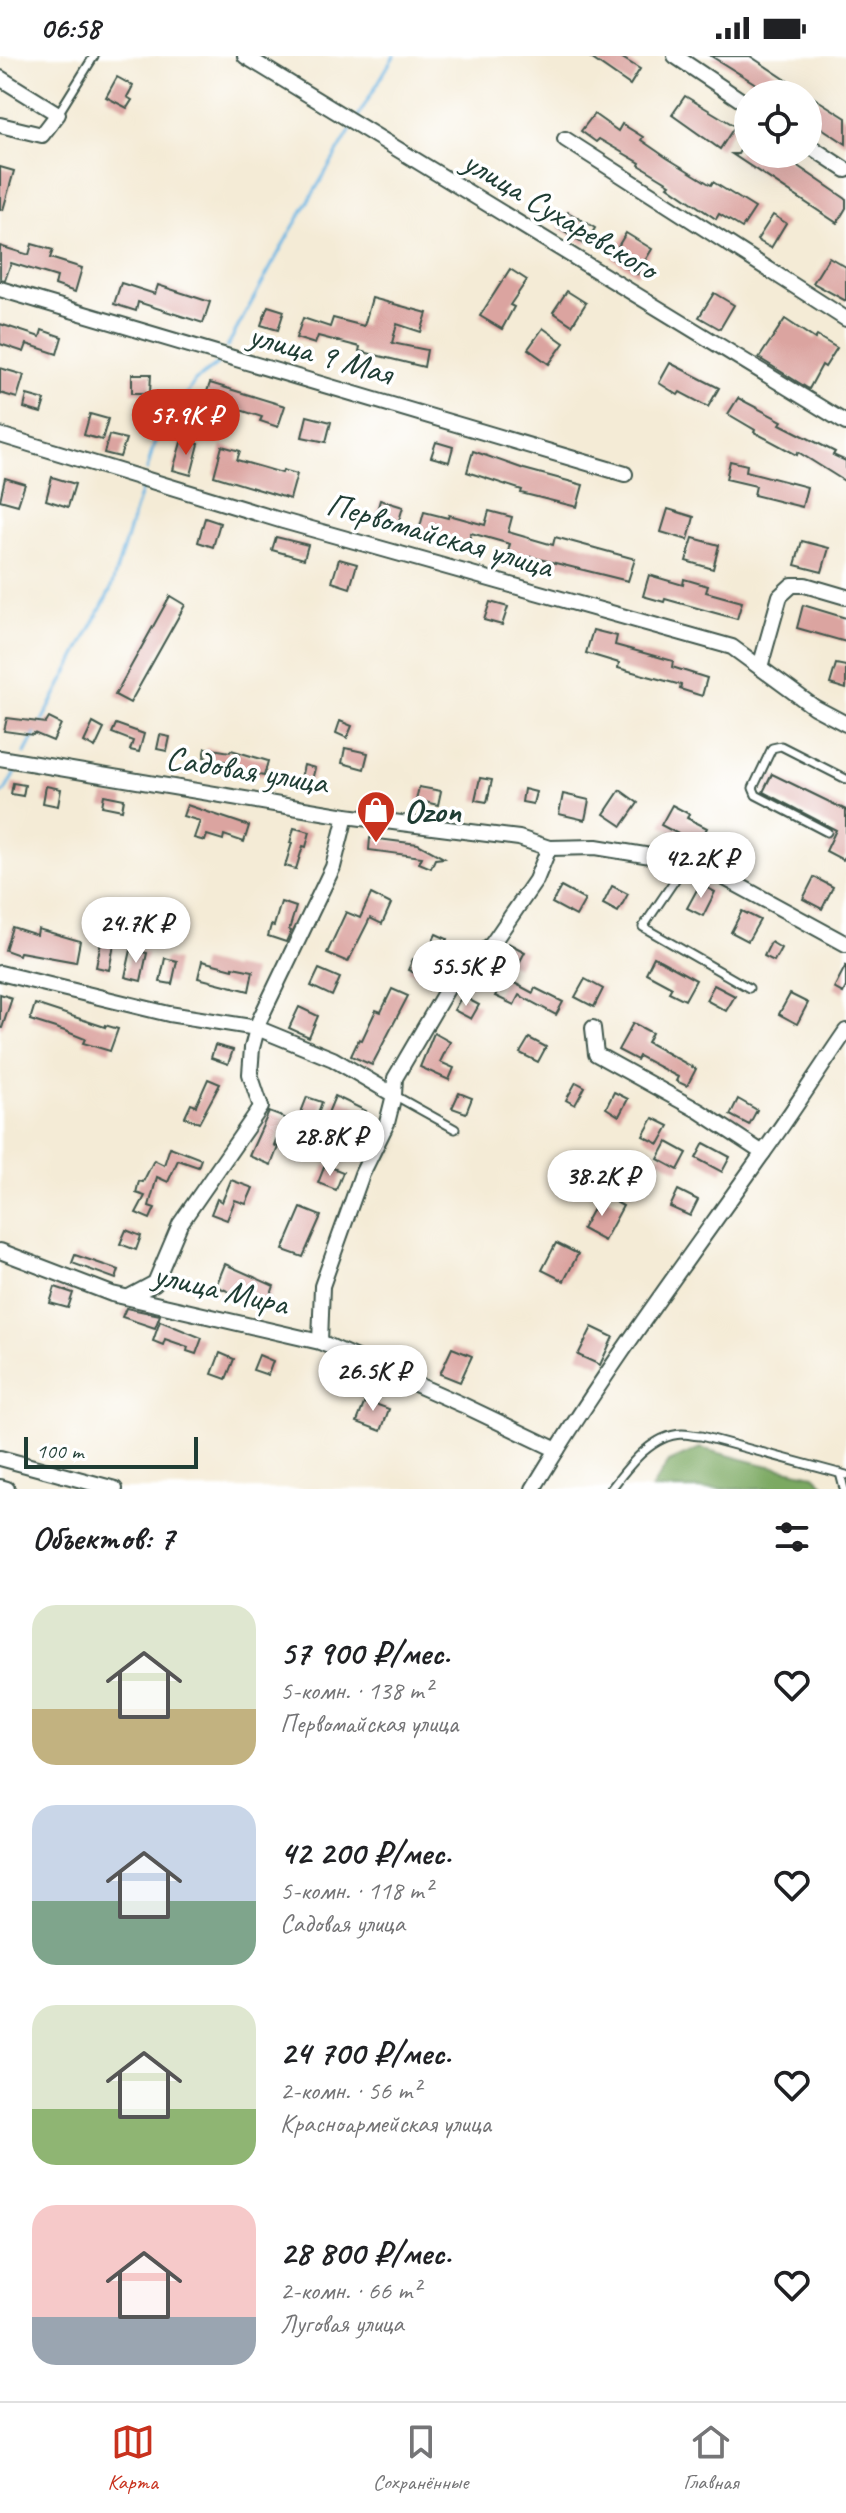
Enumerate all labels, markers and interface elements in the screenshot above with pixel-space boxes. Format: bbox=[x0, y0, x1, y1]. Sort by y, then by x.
text: 06:58 bbox=[40, 9, 100, 47]
map controls bbox=[734, 80, 822, 168]
button: locate bbox=[734, 80, 822, 168]
street label: улица Сухаревского bbox=[454, 139, 669, 291]
street label: улица 9 Мая bbox=[242, 312, 400, 395]
pin: 57.9K ₽ bbox=[112, 389, 260, 457]
text: 57.9K ₽ bbox=[150, 398, 222, 431]
street label: Первомайская улица bbox=[322, 482, 560, 588]
street label: Садовая улица bbox=[163, 735, 333, 804]
shop icon: Ozon bbox=[355, 789, 397, 844]
place label: Ozon bbox=[404, 789, 462, 832]
pin: 42.2K ₽ bbox=[627, 832, 775, 900]
text: 42.2K ₽ bbox=[664, 841, 738, 874]
pin: 24.7K ₽ bbox=[62, 897, 210, 965]
text: 24.7K ₽ bbox=[99, 906, 173, 939]
pin: 55.5K ₽ bbox=[392, 940, 540, 1008]
text: 55.5K ₽ bbox=[430, 949, 502, 982]
pin: 28.8K ₽ bbox=[256, 1110, 404, 1178]
text: 28.8K ₽ bbox=[293, 1119, 367, 1152]
pin: 38.2K ₽ bbox=[528, 1150, 676, 1218]
text: 38.2K ₽ bbox=[565, 1159, 639, 1192]
street label: улица Мира bbox=[147, 1252, 295, 1325]
pin: 26.5K ₽ bbox=[299, 1345, 447, 1413]
text: 26.5K ₽ bbox=[336, 1354, 410, 1387]
scale bar bbox=[24, 1433, 198, 1469]
text: 100 m bbox=[36, 1437, 83, 1465]
icon: filters bbox=[770, 1515, 814, 1559]
text: Объектов: 7 bbox=[32, 1516, 174, 1559]
text: 57 900 ₽/мес. bbox=[280, 1631, 450, 1674]
icon: home bbox=[96, 1637, 192, 1733]
icon: heart bbox=[770, 1663, 814, 1707]
text: 5-комн. · 138 m² bbox=[280, 1674, 432, 1707]
text: Первомайская улица bbox=[280, 1707, 458, 1740]
text: 42 200 ₽/мес. bbox=[280, 1831, 451, 1874]
icon: home bbox=[96, 1837, 192, 1933]
icon: heart bbox=[770, 1863, 814, 1907]
text: 5-комн. · 118 m² bbox=[280, 1874, 432, 1907]
text: Садовая улица bbox=[280, 1907, 405, 1940]
text: 24 700 ₽/мес. bbox=[280, 2031, 451, 2074]
icon: home bbox=[96, 2037, 192, 2133]
icon: heart bbox=[770, 2063, 814, 2107]
text: 2-комн. · 56 m² bbox=[280, 2074, 420, 2107]
text: Красноармейская улица bbox=[280, 2107, 491, 2140]
text: 28 800 ₽/мес. bbox=[280, 2231, 451, 2274]
icon: home bbox=[96, 2237, 192, 2333]
icon: heart bbox=[770, 2263, 814, 2307]
text: 2-комн. · 66 m² bbox=[280, 2274, 420, 2307]
text: Луговая улица bbox=[280, 2307, 404, 2340]
tab: Карта bbox=[108, 2420, 158, 2496]
tab: Сохранённые bbox=[373, 2420, 468, 2496]
tab: Главная bbox=[683, 2420, 738, 2496]

